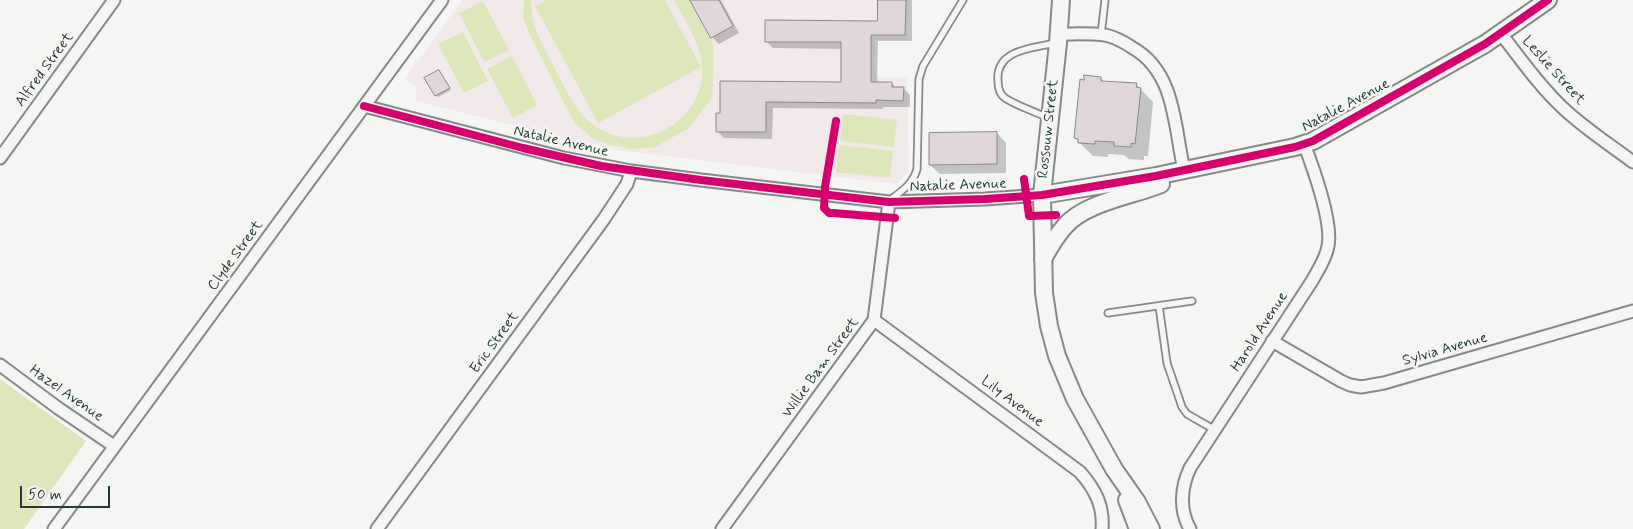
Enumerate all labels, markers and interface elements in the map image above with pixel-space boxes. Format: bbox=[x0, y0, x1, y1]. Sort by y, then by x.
street label: Alfred Street bbox=[12, 29, 78, 111]
street label: Leslie Street bbox=[1517, 33, 1589, 109]
street label: Natalie Avenue bbox=[1299, 75, 1393, 137]
street label: Rossouw Street bbox=[1035, 79, 1063, 179]
street label: Natalie Avenue bbox=[512, 122, 610, 162]
street label: Natalie Avenue bbox=[909, 175, 1007, 197]
street label: Clyde Street bbox=[204, 217, 268, 295]
street label: Harold Avenue bbox=[1227, 289, 1293, 375]
street label: Eric Street bbox=[467, 309, 523, 377]
street label: Willie Bam Street bbox=[779, 314, 863, 422]
street label: Sylvia Avenue bbox=[1400, 329, 1490, 371]
street label: Hazel Avenue bbox=[25, 362, 107, 426]
street label: Lily Avenue bbox=[977, 372, 1047, 432]
scale bar bbox=[22, 476, 112, 508]
text: 50 m bbox=[28, 485, 62, 505]

